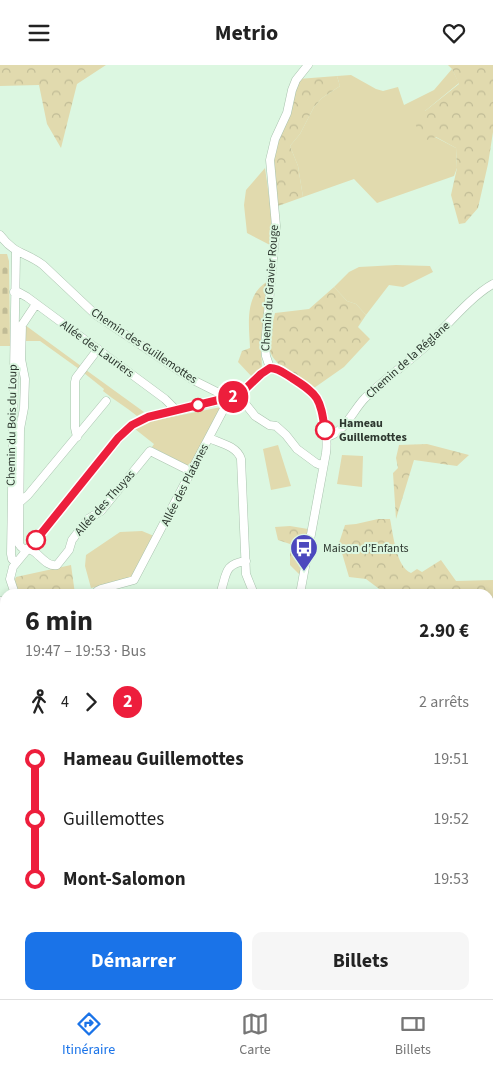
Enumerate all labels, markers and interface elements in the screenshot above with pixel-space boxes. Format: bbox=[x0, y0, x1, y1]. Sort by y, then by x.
text: Metrio bbox=[215, 17, 278, 49]
icon: menu bbox=[25, 19, 53, 47]
icon: heart bbox=[440, 19, 468, 47]
street label: Chemin du Gravier Rouge bbox=[257, 224, 283, 352]
street label: Chemin des Guillemottes bbox=[87, 304, 201, 388]
street label: Allée des Lauriers bbox=[57, 316, 137, 382]
street label: Chemin de la Réglane bbox=[362, 318, 454, 402]
street label: Chemin du Bois du Loup bbox=[2, 364, 22, 486]
line badge: 2 bbox=[217, 381, 249, 413]
text: 2 bbox=[228, 384, 238, 409]
unlabelled marker bbox=[191, 398, 205, 412]
place label: Hameau Guillemottes bbox=[339, 415, 407, 446]
marker: Hameau Guillemottes bbox=[315, 420, 335, 440]
street label: Allée des Platanes bbox=[157, 441, 213, 529]
street label: Allée des Thuyas bbox=[71, 467, 139, 539]
unlabelled marker bbox=[26, 530, 46, 550]
bus stop icon: Maison d’Enfants bbox=[289, 533, 319, 572]
place label: Maison d’Enfants bbox=[323, 540, 409, 557]
text: 6 min bbox=[25, 601, 93, 641]
text: 2.90 € bbox=[419, 618, 469, 645]
text: 19:47 – 19:53 · Bus bbox=[25, 640, 146, 662]
icon: walk bbox=[25, 688, 53, 716]
icon: forward bbox=[77, 688, 105, 716]
text: 2 bbox=[123, 689, 132, 714]
text: 4 bbox=[61, 691, 69, 713]
text: 2 arrêts bbox=[419, 691, 469, 713]
text: Hameau Guillemottes bbox=[63, 746, 244, 773]
text: 19:51 bbox=[433, 748, 469, 770]
text: Guillemottes bbox=[63, 806, 164, 833]
text: 19:52 bbox=[433, 808, 469, 830]
text: Mont-Salomon bbox=[63, 866, 186, 893]
text: 19:53 bbox=[433, 868, 469, 890]
button: Démarrer bbox=[25, 932, 242, 990]
button: Billets bbox=[252, 932, 469, 990]
tab: Itinéraire bbox=[62, 1010, 115, 1060]
tab: Carte bbox=[239, 1010, 271, 1060]
tab: Billets bbox=[395, 1010, 431, 1060]

